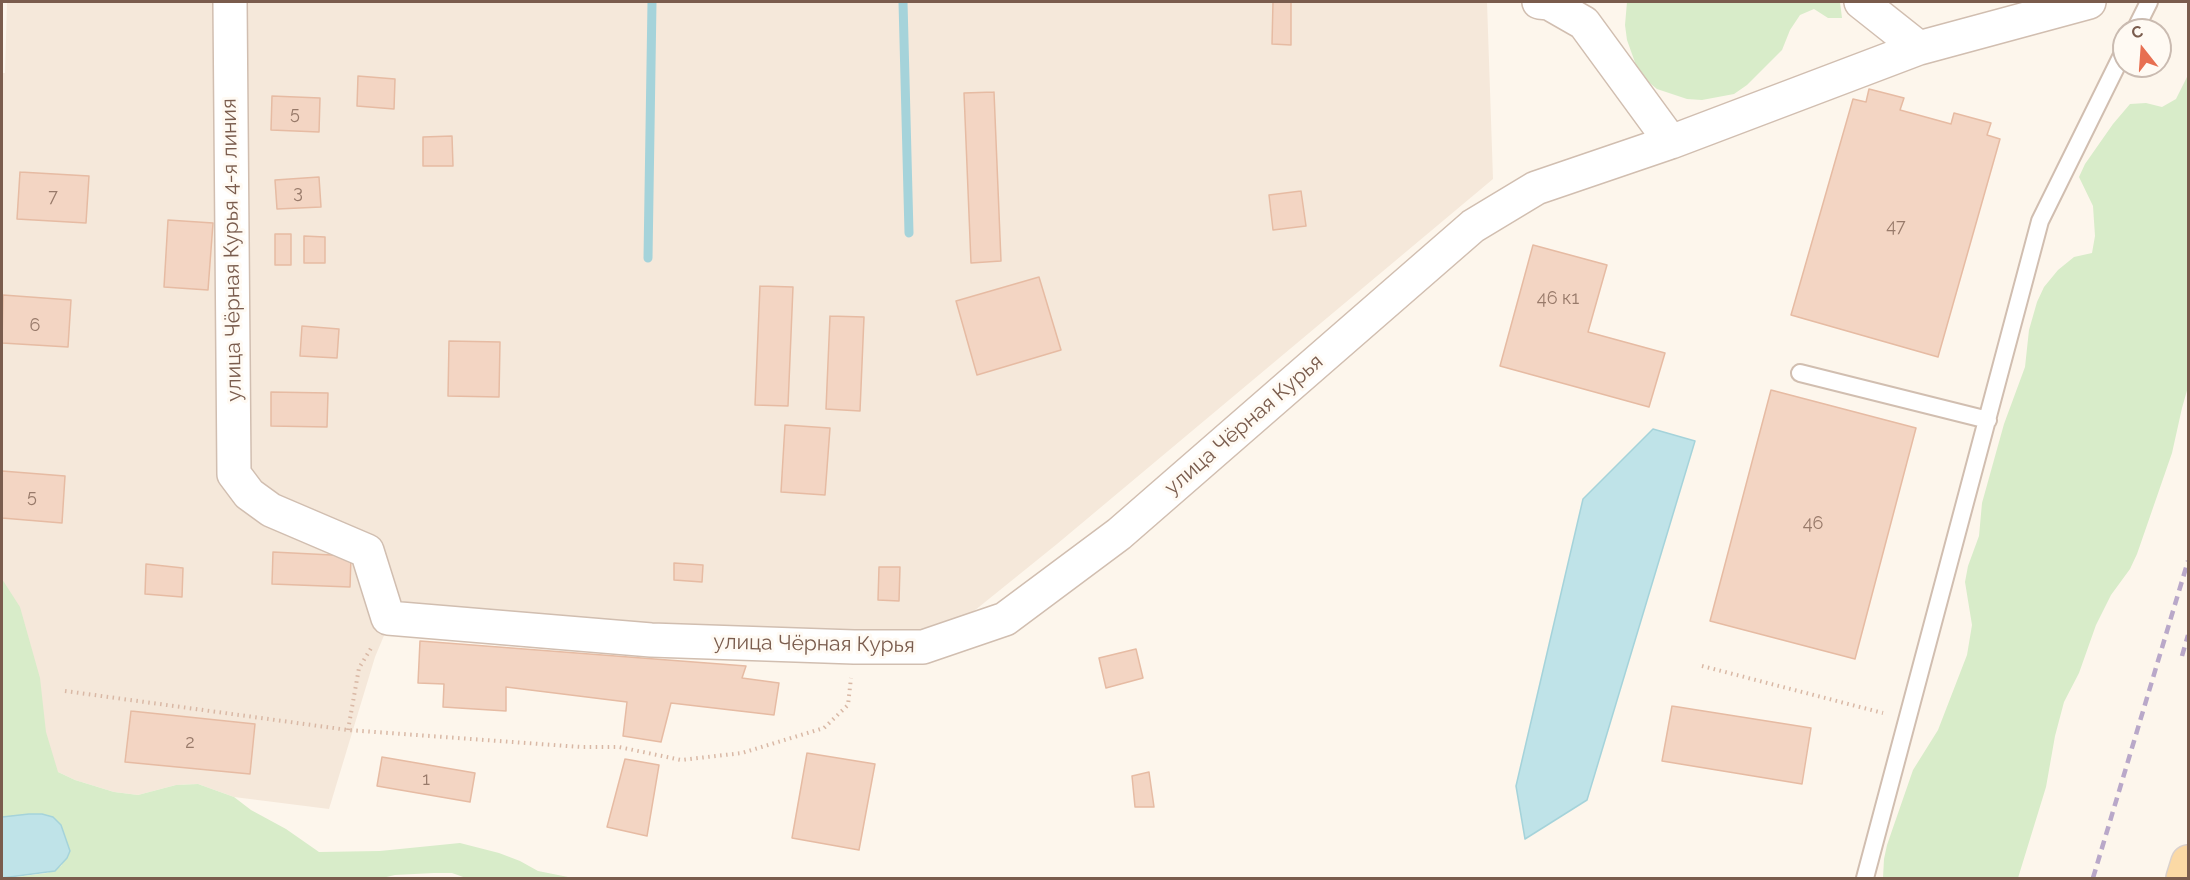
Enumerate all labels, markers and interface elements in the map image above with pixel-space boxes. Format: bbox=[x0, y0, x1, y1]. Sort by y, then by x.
north arrow bbox=[2112, 18, 2172, 78]
text: С bbox=[2129, 22, 2145, 43]
street label: улица Чёрная Курья 4-я линия bbox=[217, 98, 247, 402]
house number: 5 bbox=[290, 103, 300, 125]
house number: 3 bbox=[293, 182, 303, 204]
house number: 7 bbox=[48, 186, 58, 208]
house number: 47 bbox=[1886, 216, 1906, 238]
house number: 46 к1 bbox=[1537, 288, 1579, 310]
house number: 6 bbox=[30, 315, 40, 337]
street label: улица Чёрная Курья bbox=[1160, 349, 1328, 501]
house number: 5 bbox=[27, 486, 37, 508]
house number: 46 bbox=[1803, 513, 1823, 535]
street label: улица Чёрная Курья bbox=[713, 630, 915, 658]
house number: 2 bbox=[185, 732, 195, 754]
house number: 1 bbox=[422, 769, 430, 791]

